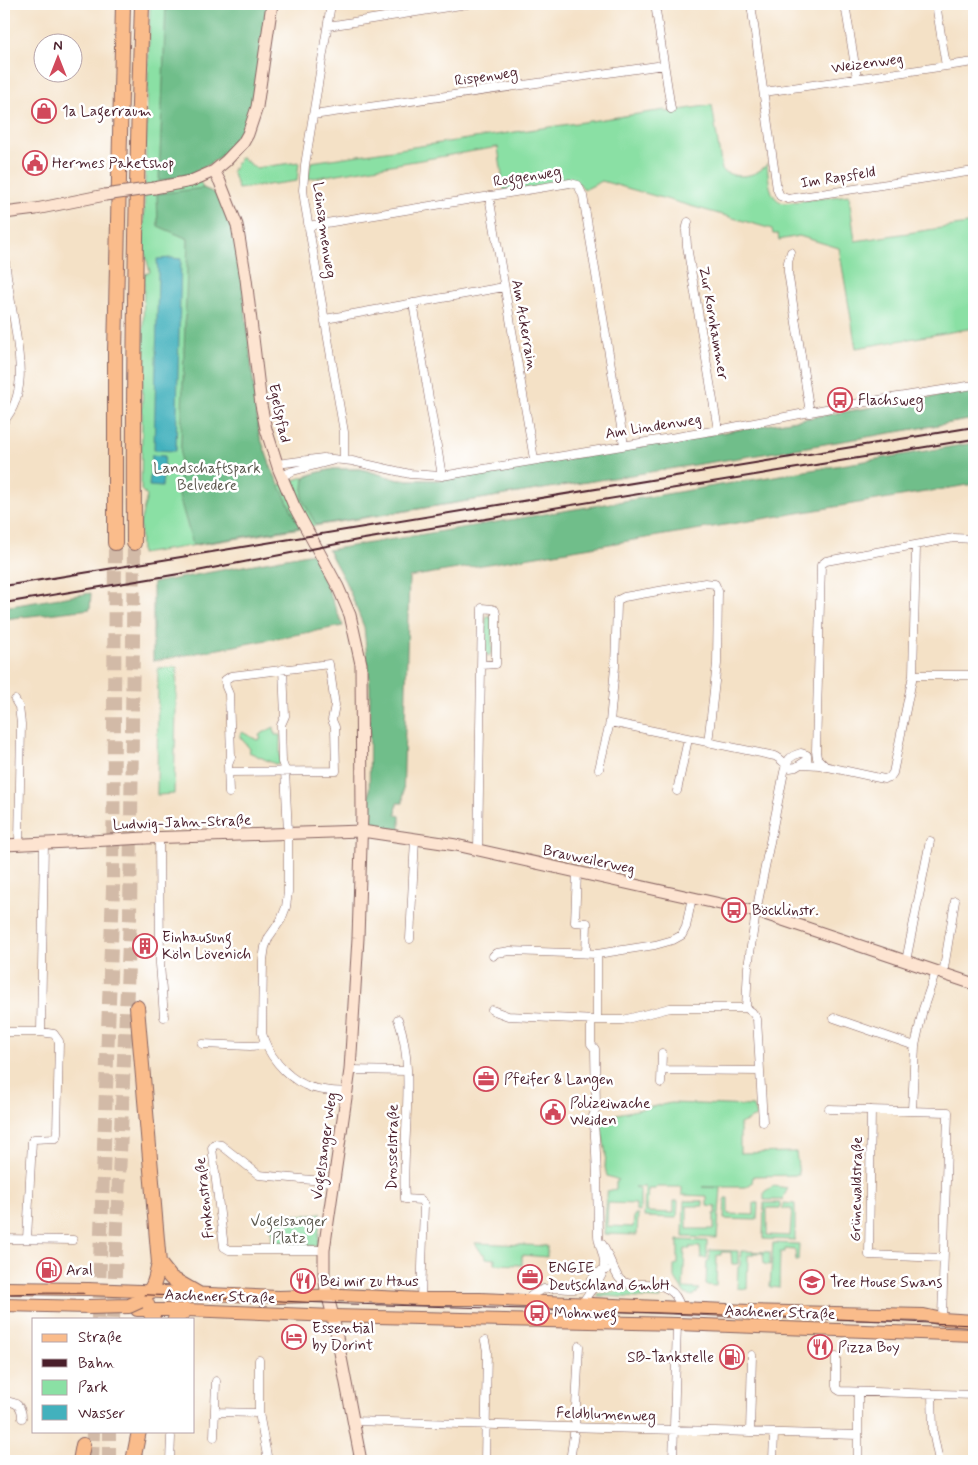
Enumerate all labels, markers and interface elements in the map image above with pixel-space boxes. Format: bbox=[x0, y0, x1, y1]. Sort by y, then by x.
north arrow bbox=[32, 32, 82, 82]
text: N bbox=[53, 37, 63, 55]
street label: Weizenweg bbox=[830, 49, 904, 79]
street label: Rispenweg bbox=[453, 63, 519, 92]
shop icon: 1a Lagerraum bbox=[31, 98, 57, 124]
place label: 1a Lagerraum bbox=[62, 102, 152, 123]
public building icon: Hermes Paketshop bbox=[22, 150, 48, 176]
place label: Hermes Paketshop bbox=[52, 154, 174, 174]
street label: Roggenweg bbox=[492, 162, 563, 193]
street label: Im Rapsfeld bbox=[799, 162, 877, 194]
street label: Leinsamenweg bbox=[306, 181, 341, 280]
street label: Zur Kornkammer bbox=[693, 265, 733, 381]
street label: Am Ackerrain bbox=[506, 278, 542, 373]
street label: Egelspfad bbox=[263, 382, 295, 445]
bus stop icon: Flachsweg bbox=[827, 387, 853, 413]
place label: Flachsweg bbox=[858, 391, 924, 412]
street label: Am Lindenweg bbox=[604, 410, 703, 444]
park label: Landschaftspark Belvedere bbox=[153, 459, 261, 496]
street label: Ludwig-Jahn-Straße bbox=[112, 811, 252, 835]
street label: Brauweilerweg bbox=[541, 840, 637, 879]
bus stop icon: Böcklinstr. bbox=[721, 897, 747, 923]
place label: Böcklinstr. bbox=[752, 901, 819, 921]
place label: Einhausung Köln Lövenich bbox=[162, 928, 252, 965]
building icon: Einhausung Köln Lövenich bbox=[132, 933, 158, 959]
office icon: Pfeifer & Langen bbox=[473, 1066, 499, 1092]
place label: Pfeifer & Langen bbox=[504, 1070, 613, 1091]
street label: Vogelsanger Weg bbox=[308, 1091, 343, 1201]
place label: Polizeiwache Weiden bbox=[570, 1094, 650, 1131]
public building icon: Polizeiwache Weiden bbox=[540, 1099, 566, 1125]
street label: Drosselstraße bbox=[382, 1104, 404, 1190]
street label: Grünewaldstraße bbox=[846, 1136, 868, 1242]
street label: Finkenstraße bbox=[191, 1156, 219, 1239]
park label: Vogelsanger Platz bbox=[250, 1212, 328, 1249]
fuel station icon: Aral bbox=[36, 1257, 62, 1283]
place label: ENGIE Deutschland GmbH bbox=[548, 1259, 670, 1296]
place label: Aral bbox=[66, 1261, 93, 1281]
office icon: ENGIE Deutschland GmbH bbox=[517, 1264, 543, 1290]
restaurant icon: Bei mir zu Haus bbox=[290, 1268, 316, 1294]
school or university icon: Tree House Swans bbox=[799, 1269, 825, 1295]
place label: Bei mir zu Haus bbox=[320, 1272, 419, 1292]
place label: Tree House Swans bbox=[830, 1273, 942, 1293]
street label: Aachener Straße bbox=[164, 1285, 276, 1309]
bus stop icon: Mohnweg bbox=[524, 1300, 550, 1326]
street label: Aachener Straße bbox=[724, 1301, 836, 1325]
place label: Mohnweg bbox=[554, 1304, 617, 1325]
legend bbox=[32, 1318, 195, 1432]
place label: Essential by Dorint bbox=[312, 1319, 374, 1356]
hotel icon: Essential by Dorint bbox=[281, 1324, 307, 1350]
text: Straße bbox=[78, 1328, 122, 1348]
restaurant icon: Pizza Boy bbox=[807, 1334, 833, 1360]
place label: Pizza Boy bbox=[838, 1338, 900, 1358]
fuel station icon: SB-Tankstelle bbox=[719, 1344, 745, 1370]
place label: SB-Tankstelle bbox=[627, 1348, 714, 1368]
text: Bahn bbox=[78, 1354, 115, 1374]
text: Park bbox=[78, 1378, 108, 1398]
street label: Feldblumenweg bbox=[556, 1403, 656, 1428]
text: Wasser bbox=[78, 1404, 125, 1424]

